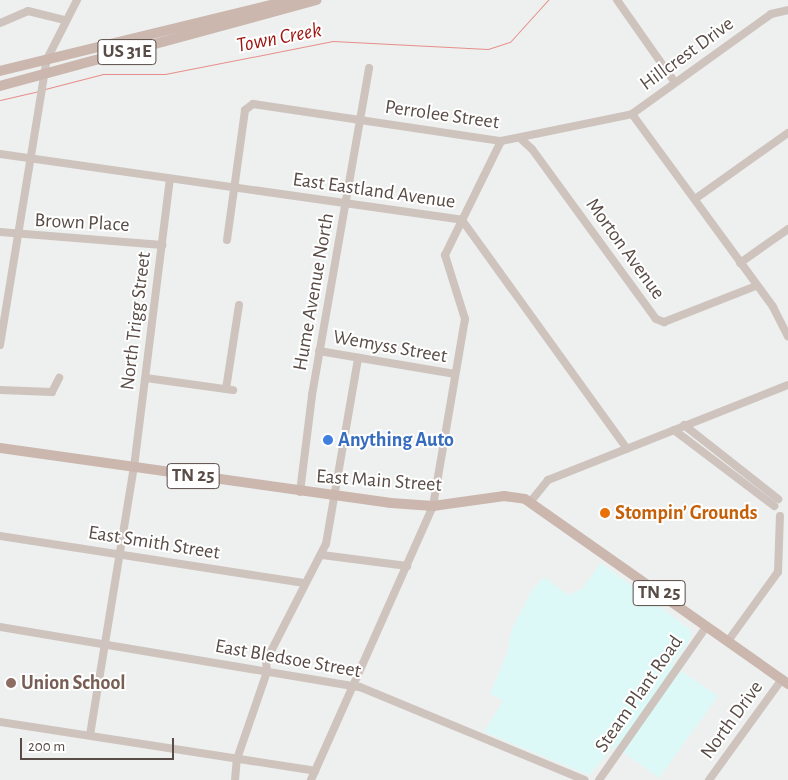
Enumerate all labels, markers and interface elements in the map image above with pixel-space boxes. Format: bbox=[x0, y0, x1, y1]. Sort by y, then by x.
street label: Hillcrest Drive bbox=[635, 12, 739, 96]
water label: Town Creek bbox=[234, 17, 324, 59]
road number: US 31E bbox=[97, 36, 157, 68]
street label: Perrolee Street bbox=[383, 95, 501, 135]
street label: East Eastland Avenue bbox=[291, 168, 457, 214]
street label: Morton Avenue bbox=[580, 194, 670, 304]
street label: Brown Place bbox=[34, 209, 130, 237]
street label: Hume Avenue North bbox=[288, 211, 340, 373]
street label: North Trigg Street bbox=[116, 251, 156, 391]
street label: Wemyss Street bbox=[331, 325, 449, 369]
place label: Anything Auto bbox=[338, 428, 454, 452]
marker: Anything Auto bbox=[322, 434, 334, 446]
road number: TN 25 bbox=[166, 460, 220, 492]
street label: East Main Street bbox=[315, 465, 443, 497]
place label: Stompin’ Grounds bbox=[615, 501, 757, 525]
marker: Stompin’ Grounds bbox=[599, 507, 611, 519]
street label: East Smith Street bbox=[87, 521, 221, 565]
road number: TN 25 bbox=[632, 576, 686, 610]
street label: Steam Plant Road bbox=[590, 631, 688, 757]
street label: East Bledsoe Street bbox=[213, 634, 363, 684]
place label: Union School bbox=[21, 671, 126, 695]
street label: North Drive bbox=[696, 676, 768, 764]
marker: Union School bbox=[5, 677, 17, 689]
scale bar bbox=[22, 728, 176, 760]
text: 200 m bbox=[28, 739, 65, 754]

